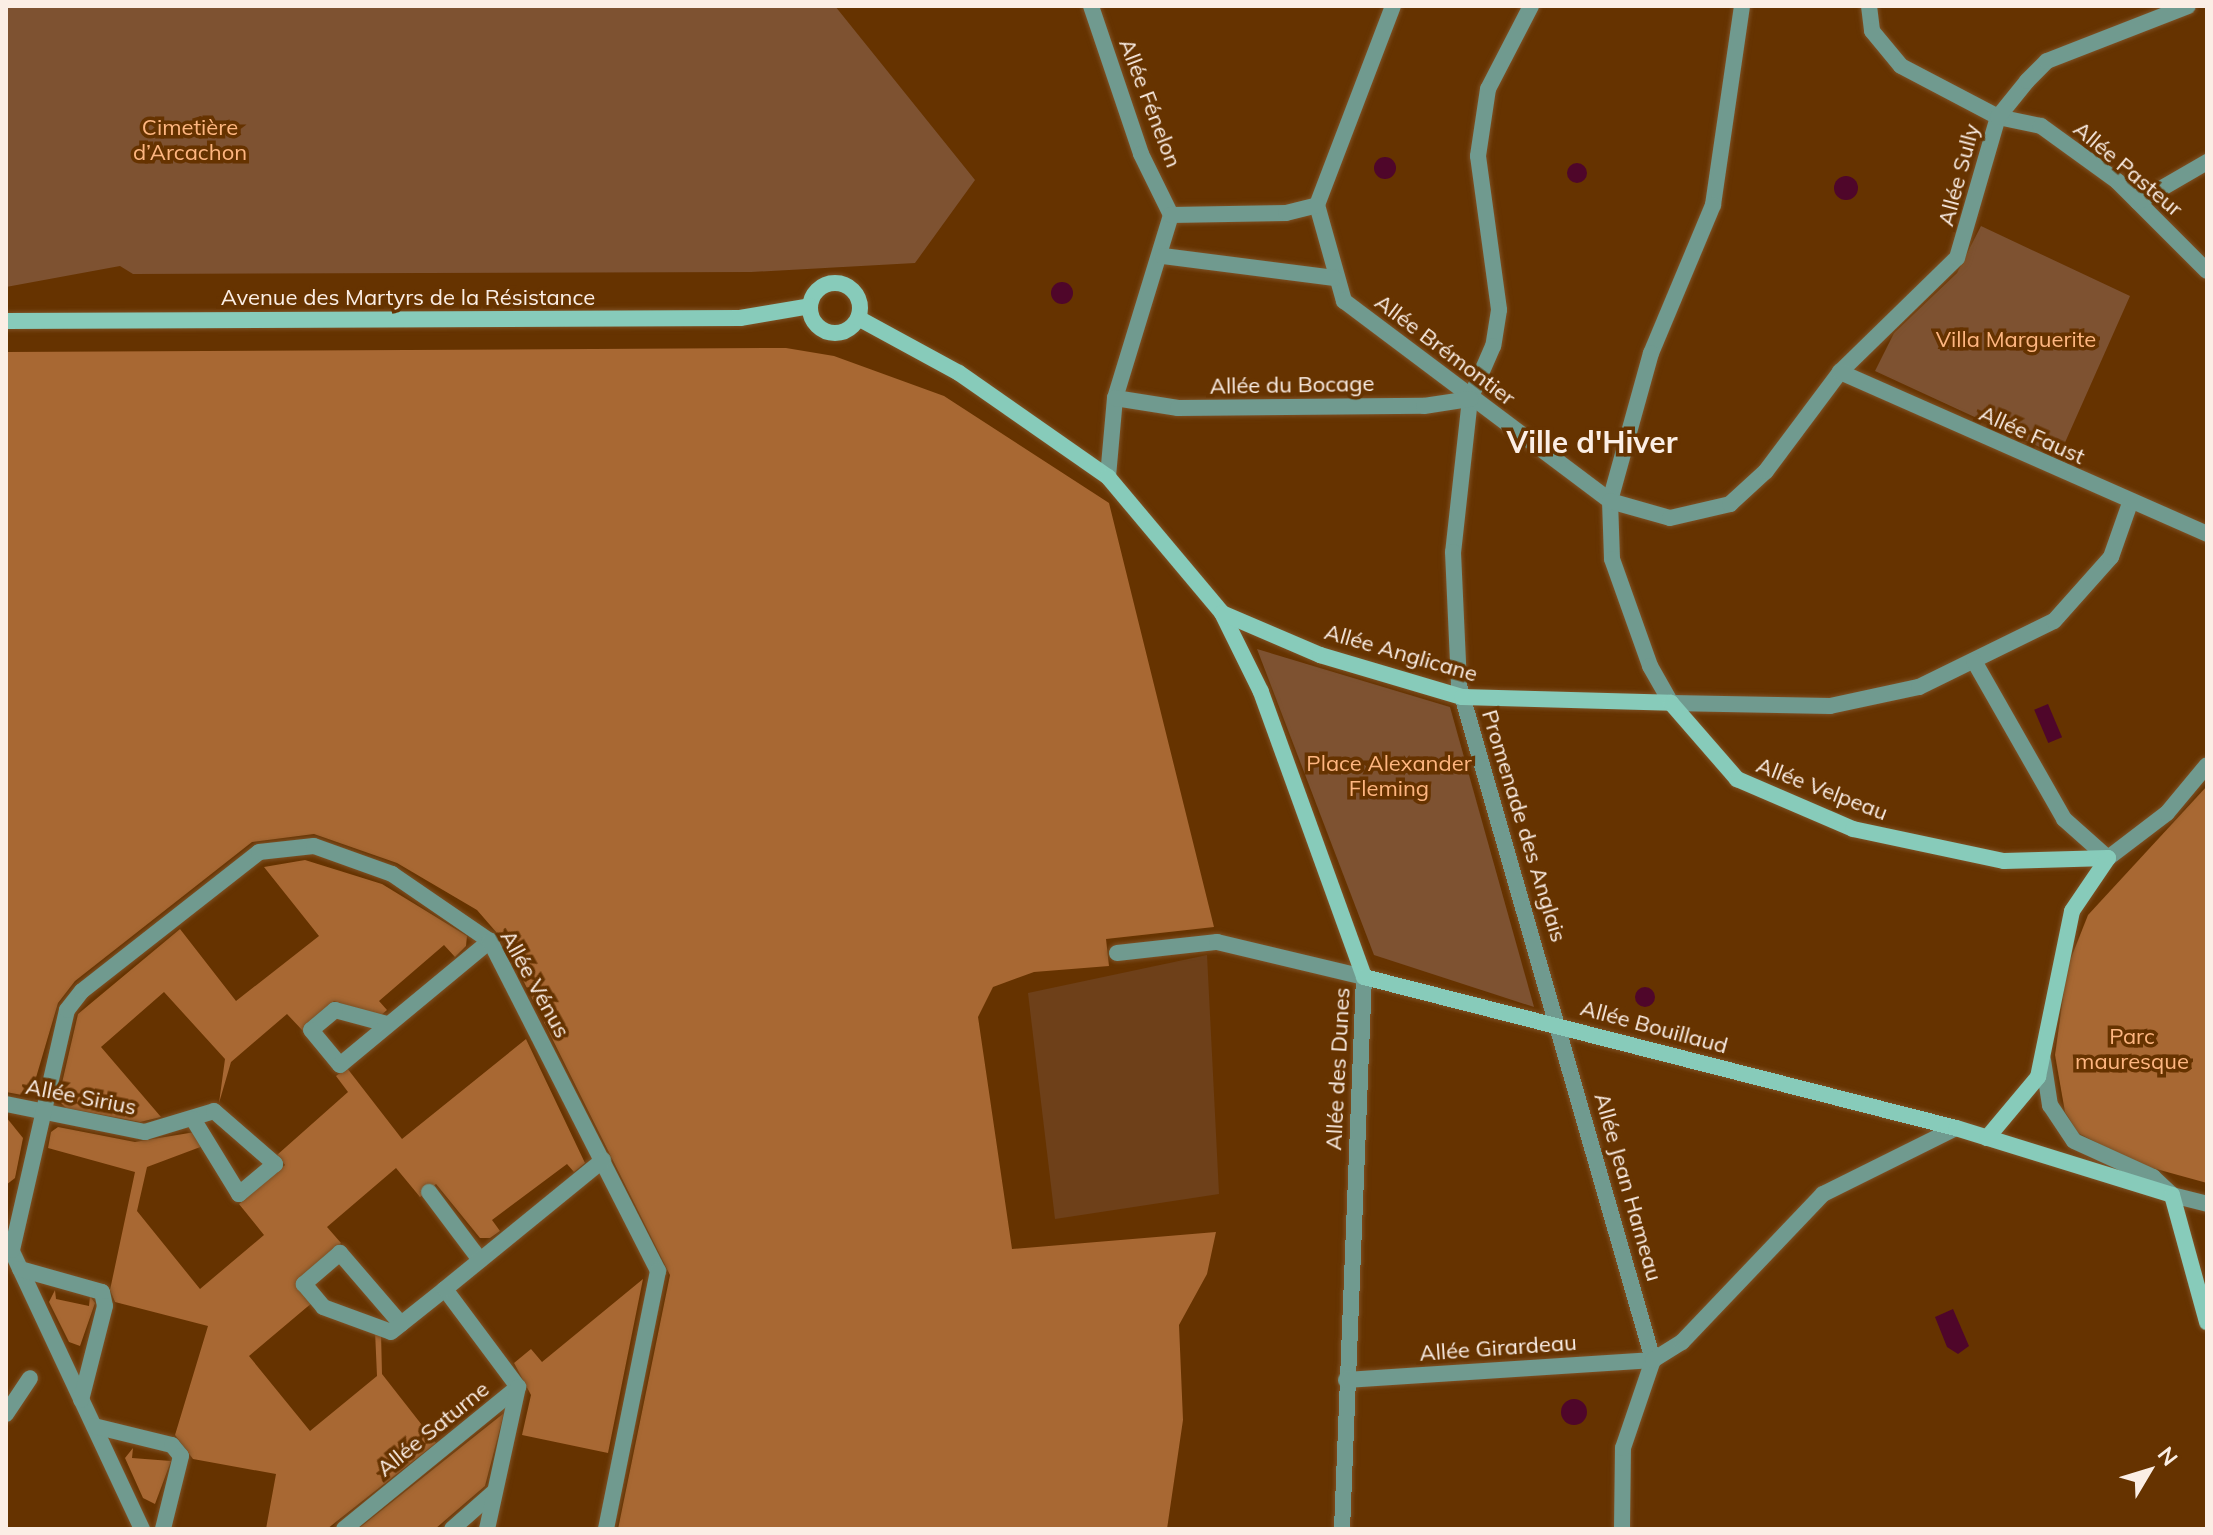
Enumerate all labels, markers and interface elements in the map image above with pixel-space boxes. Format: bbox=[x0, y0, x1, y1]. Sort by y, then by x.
street label: Allée Fénelon bbox=[1113, 35, 1187, 171]
park label: Cimetière d’Arcachon bbox=[133, 114, 247, 166]
street label: Allée Pasteur bbox=[2068, 116, 2188, 222]
street label: Allée Sully bbox=[1933, 121, 1985, 229]
street label: Avenue des Martyrs de la Résistance bbox=[221, 285, 595, 311]
street label: Allée Brémontier bbox=[1370, 289, 1520, 411]
park label: Villa Marguerite bbox=[1936, 327, 2096, 353]
street label: Allée du Bocage bbox=[1209, 370, 1375, 400]
street label: Allée Faust bbox=[1975, 400, 2089, 470]
district label: Ville d'Hiver bbox=[1507, 424, 1677, 460]
street label: Allée Anglicane bbox=[1321, 619, 1481, 687]
street label: Promenade des Anglais bbox=[1476, 707, 1572, 945]
park label: Place Alexander Fleming bbox=[1306, 750, 1472, 802]
street label: Allée Velpeau bbox=[1753, 752, 1891, 826]
street label: Allée Vénus bbox=[495, 926, 575, 1042]
street label: Allée des Dunes bbox=[1321, 987, 1355, 1151]
street label: Allée Bouillaud bbox=[1577, 995, 1731, 1059]
park label: Parc mauresque bbox=[2075, 1023, 2189, 1074]
street label: Allée Sirius bbox=[23, 1073, 139, 1121]
street label: Allée Jean Hameau bbox=[1588, 1090, 1668, 1284]
street label: Allée Girardeau bbox=[1418, 1329, 1578, 1367]
street label: Allée Saturne bbox=[372, 1376, 494, 1482]
north arrow bbox=[2109, 1431, 2189, 1511]
text: N bbox=[2152, 1441, 2184, 1471]

